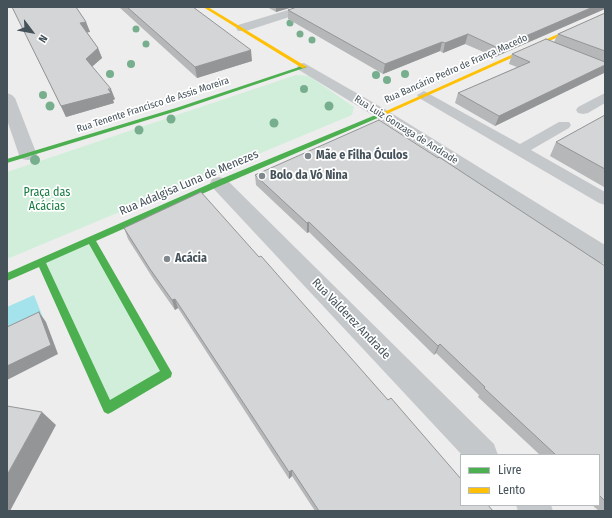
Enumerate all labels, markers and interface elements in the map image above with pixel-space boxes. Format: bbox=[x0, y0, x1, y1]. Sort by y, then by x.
north arrow bbox=[12, 12, 52, 52]
text: N bbox=[35, 32, 50, 45]
street label: Rua Bancário Pedro de França Macedo bbox=[383, 32, 529, 106]
street label: Rua Tenente Francisco de Assis Moreira bbox=[75, 75, 231, 135]
street label: Rua Luiz Gonzaga de Andrade bbox=[352, 93, 460, 167]
street label: Rua Adalgisa Luna de Menezes bbox=[117, 147, 261, 219]
place label: Mãe e Filha Óculos bbox=[316, 149, 408, 163]
marker: Mãe e Filha Óculos bbox=[303, 151, 313, 161]
place label: Bolo da Vó Nina bbox=[270, 169, 348, 183]
marker: Bolo da Vó Nina bbox=[257, 171, 267, 181]
park label: Praça das Acácias bbox=[24, 186, 70, 214]
place label: Acácia bbox=[175, 252, 207, 266]
marker: Acácia bbox=[162, 254, 172, 264]
street label: Rua Valderez Andrade bbox=[309, 276, 393, 362]
legend bbox=[460, 454, 600, 506]
text: Livre bbox=[498, 463, 521, 477]
text: Lento bbox=[498, 483, 525, 497]

